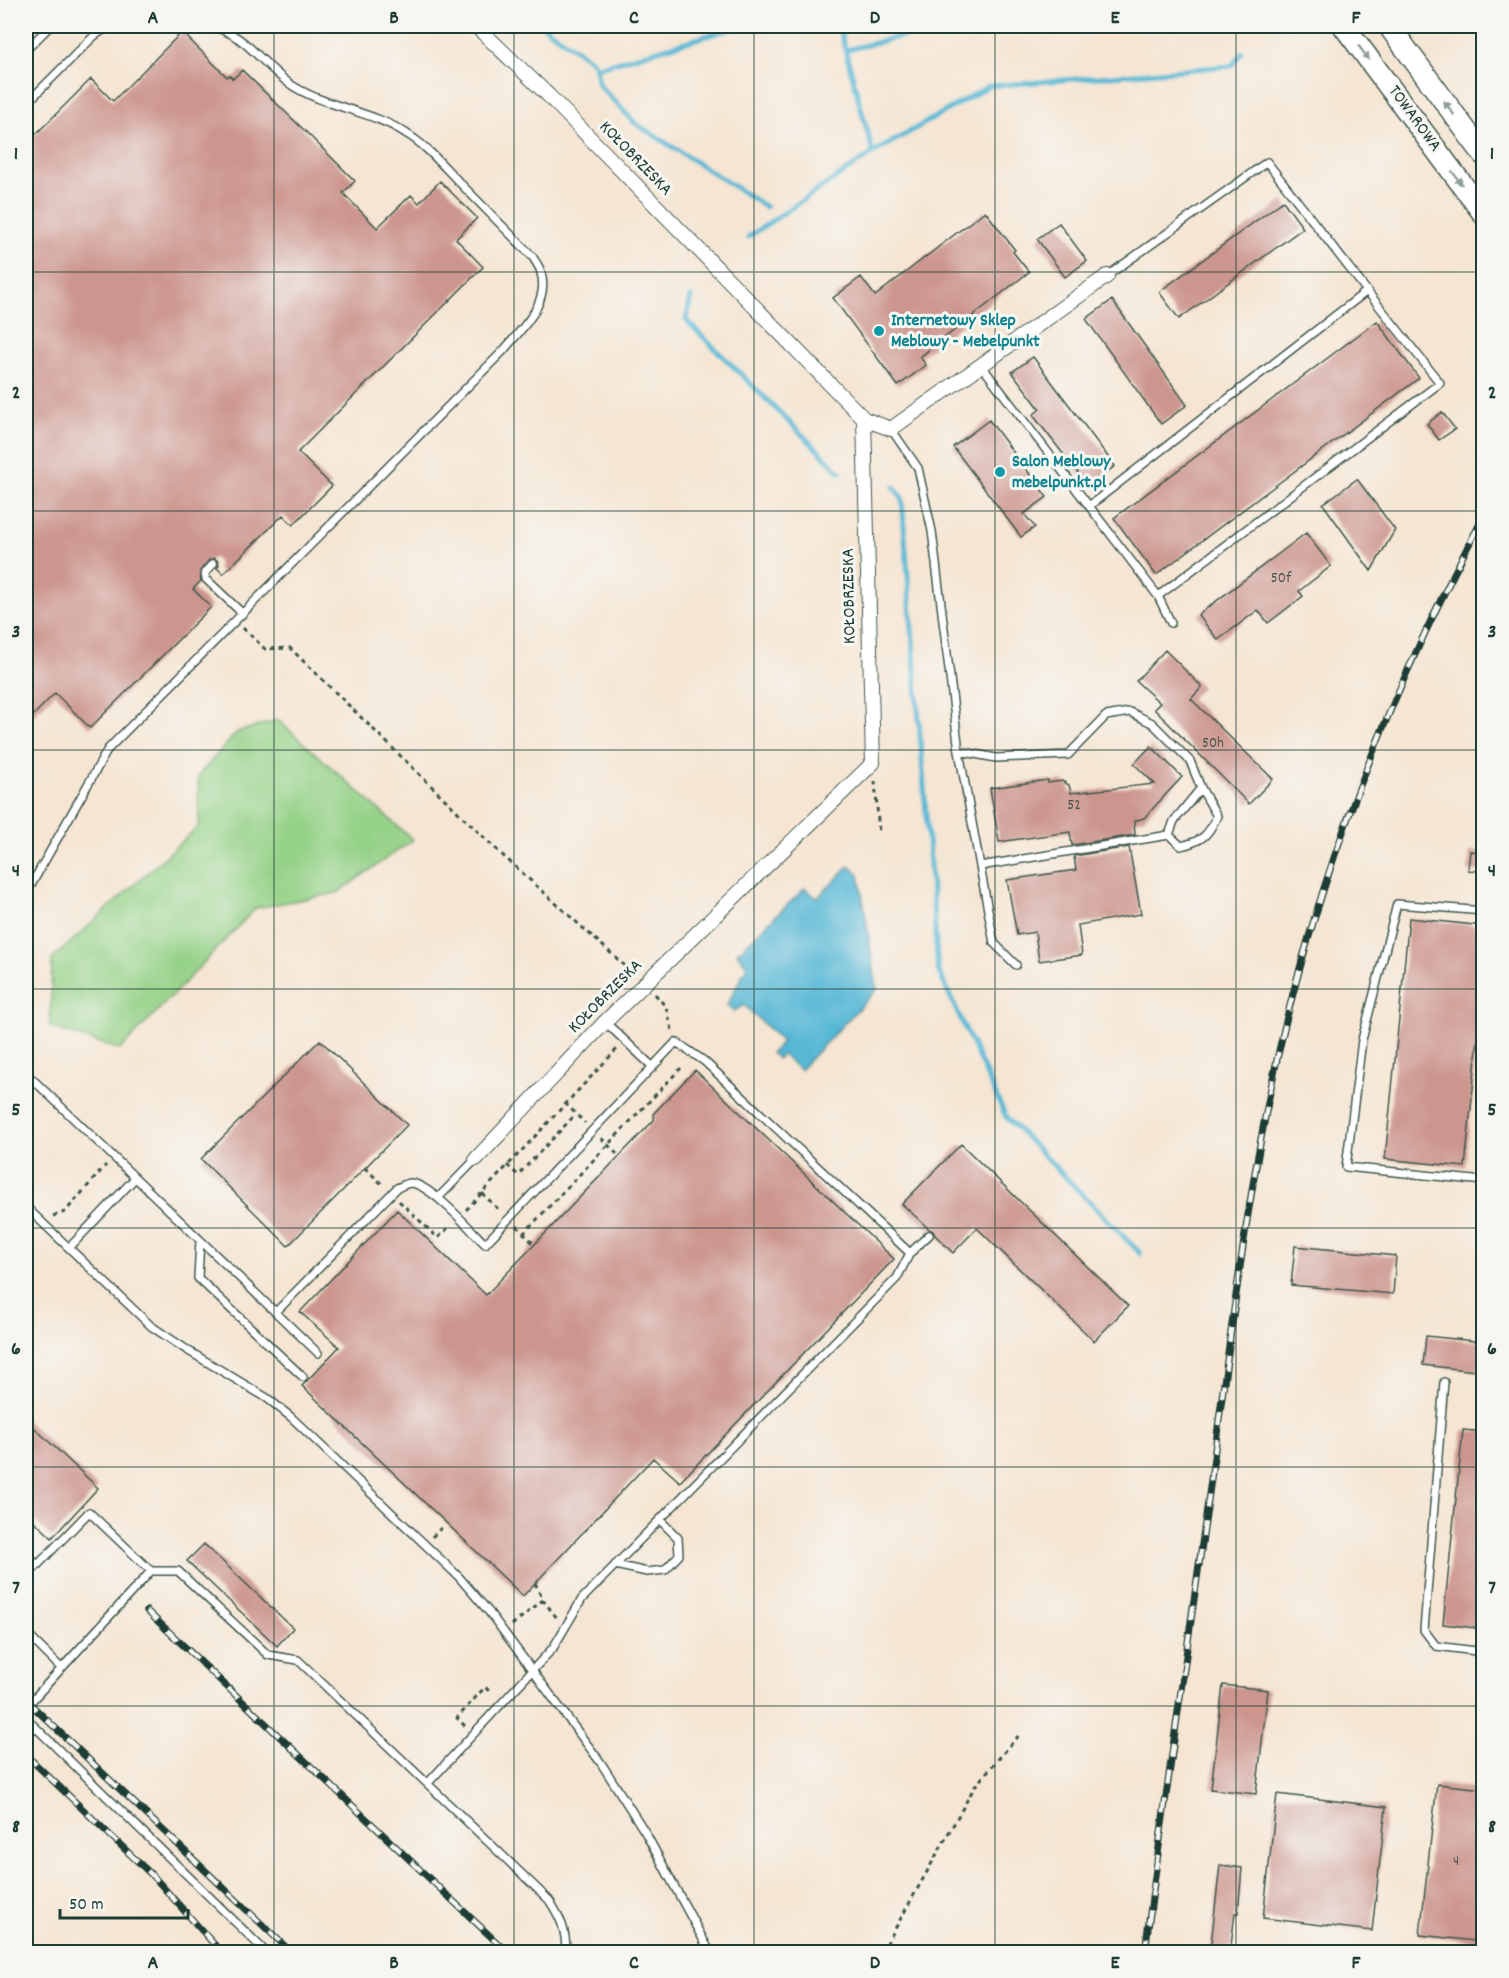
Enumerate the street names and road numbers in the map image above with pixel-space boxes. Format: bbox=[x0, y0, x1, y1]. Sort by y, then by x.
street label: TOWAROWA bbox=[1381, 81, 1447, 158]
street label: KOŁOBRZESKA bbox=[593, 116, 677, 202]
street label: KOŁOBRZESKA bbox=[837, 548, 863, 644]
street label: KOŁOBRZESKA bbox=[563, 954, 649, 1040]

